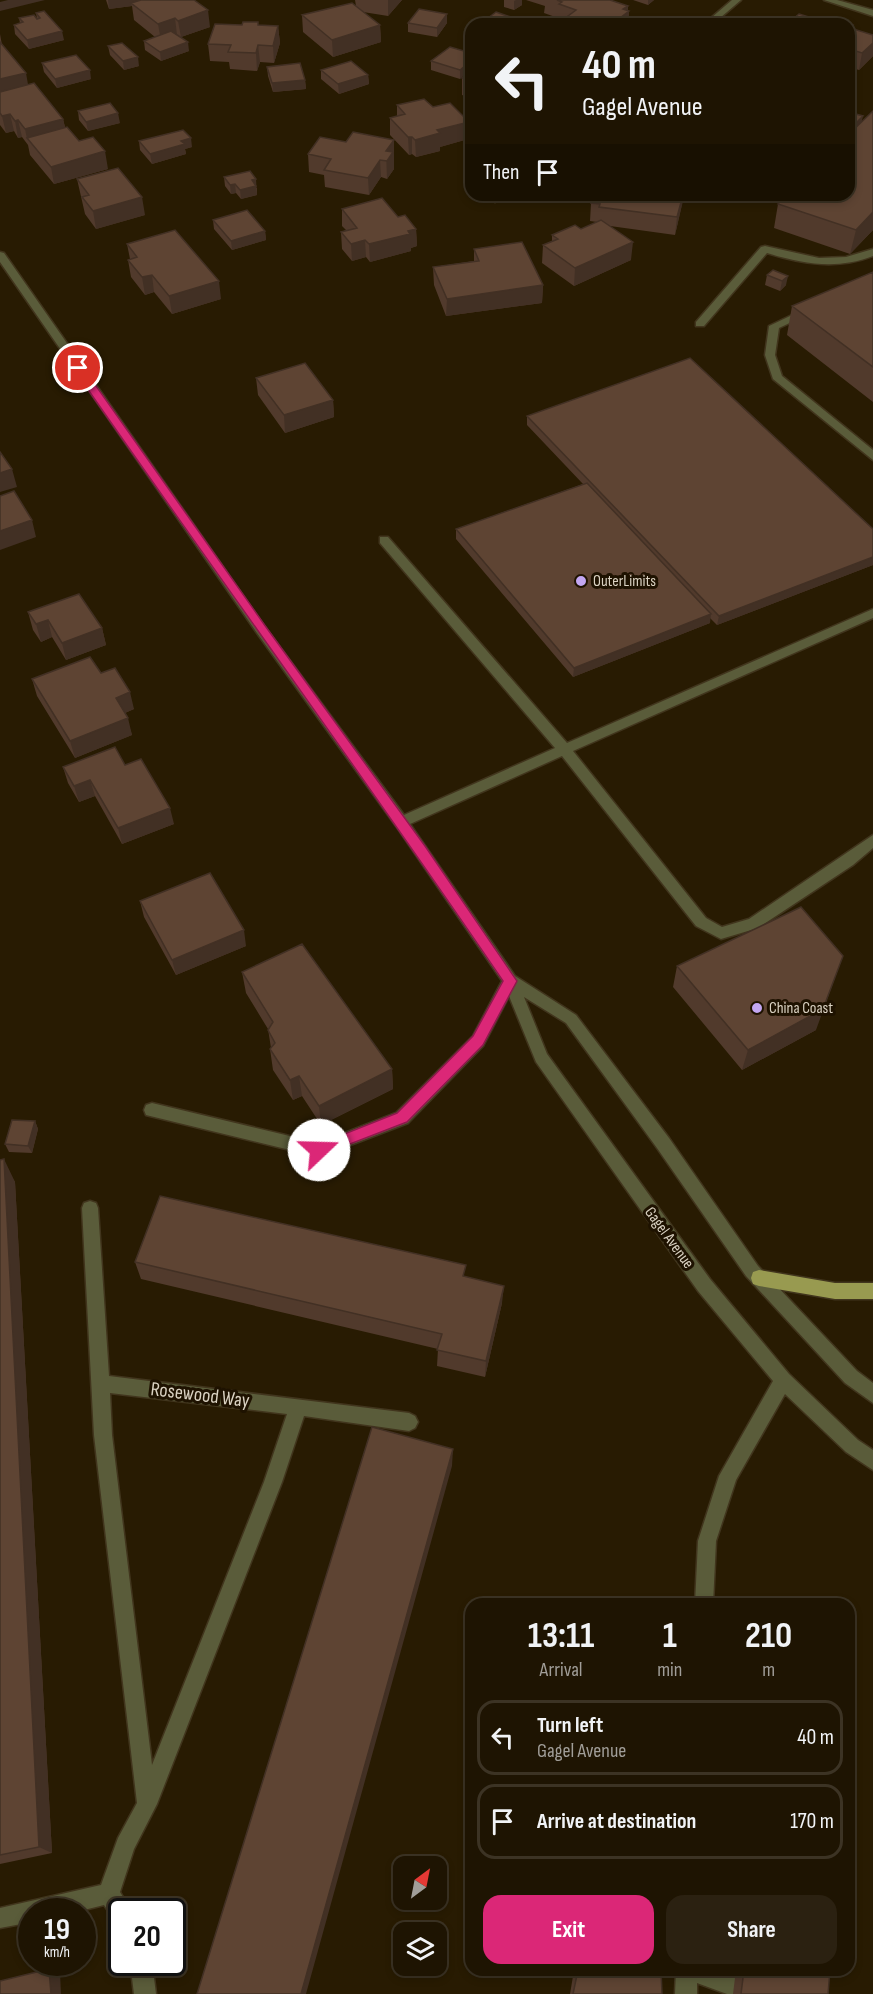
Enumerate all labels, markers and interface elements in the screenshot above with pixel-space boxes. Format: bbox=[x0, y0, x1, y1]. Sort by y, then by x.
text: 40 m bbox=[582, 40, 656, 91]
icon: left bbox=[483, 42, 561, 120]
text: Gagel Avenue bbox=[582, 91, 703, 123]
icon: arrive bbox=[531, 156, 564, 189]
text: Then bbox=[483, 159, 519, 186]
pin bbox=[52, 342, 103, 393]
icon: arrive bbox=[61, 351, 94, 384]
place label: OuterLimits bbox=[593, 572, 656, 591]
marker: OuterLimits bbox=[574, 574, 588, 588]
place label: China Coast bbox=[769, 999, 833, 1018]
marker: China Coast bbox=[750, 1001, 764, 1015]
position arrow bbox=[287, 1118, 351, 1182]
street label: Gagel Avenue bbox=[640, 1204, 698, 1272]
street label: Rosewood Way bbox=[149, 1377, 251, 1413]
text: 13:11 bbox=[528, 1615, 594, 1658]
text: 1 bbox=[663, 1615, 677, 1658]
text: 210 bbox=[745, 1615, 792, 1658]
text: Arrival bbox=[540, 1658, 583, 1682]
text: min bbox=[657, 1658, 682, 1682]
text: m bbox=[762, 1658, 775, 1682]
text: Turn left bbox=[537, 1712, 603, 1739]
icon: left bbox=[486, 1721, 519, 1754]
text: 40 m bbox=[797, 1724, 834, 1751]
text: Gagel Avenue bbox=[537, 1739, 626, 1763]
icon: arrive bbox=[486, 1805, 519, 1838]
text: Arrive at destination bbox=[537, 1808, 696, 1835]
text: 170 m bbox=[790, 1808, 834, 1835]
north arrow bbox=[393, 1856, 447, 1910]
map controls bbox=[393, 1856, 447, 1976]
button: Exit bbox=[483, 1895, 654, 1964]
button: Share bbox=[666, 1895, 837, 1964]
speed limit sign: 20 bbox=[108, 1898, 186, 1976]
text: 19 bbox=[44, 1912, 70, 1948]
button: layers bbox=[393, 1922, 447, 1976]
text: km/h bbox=[44, 1943, 70, 1962]

